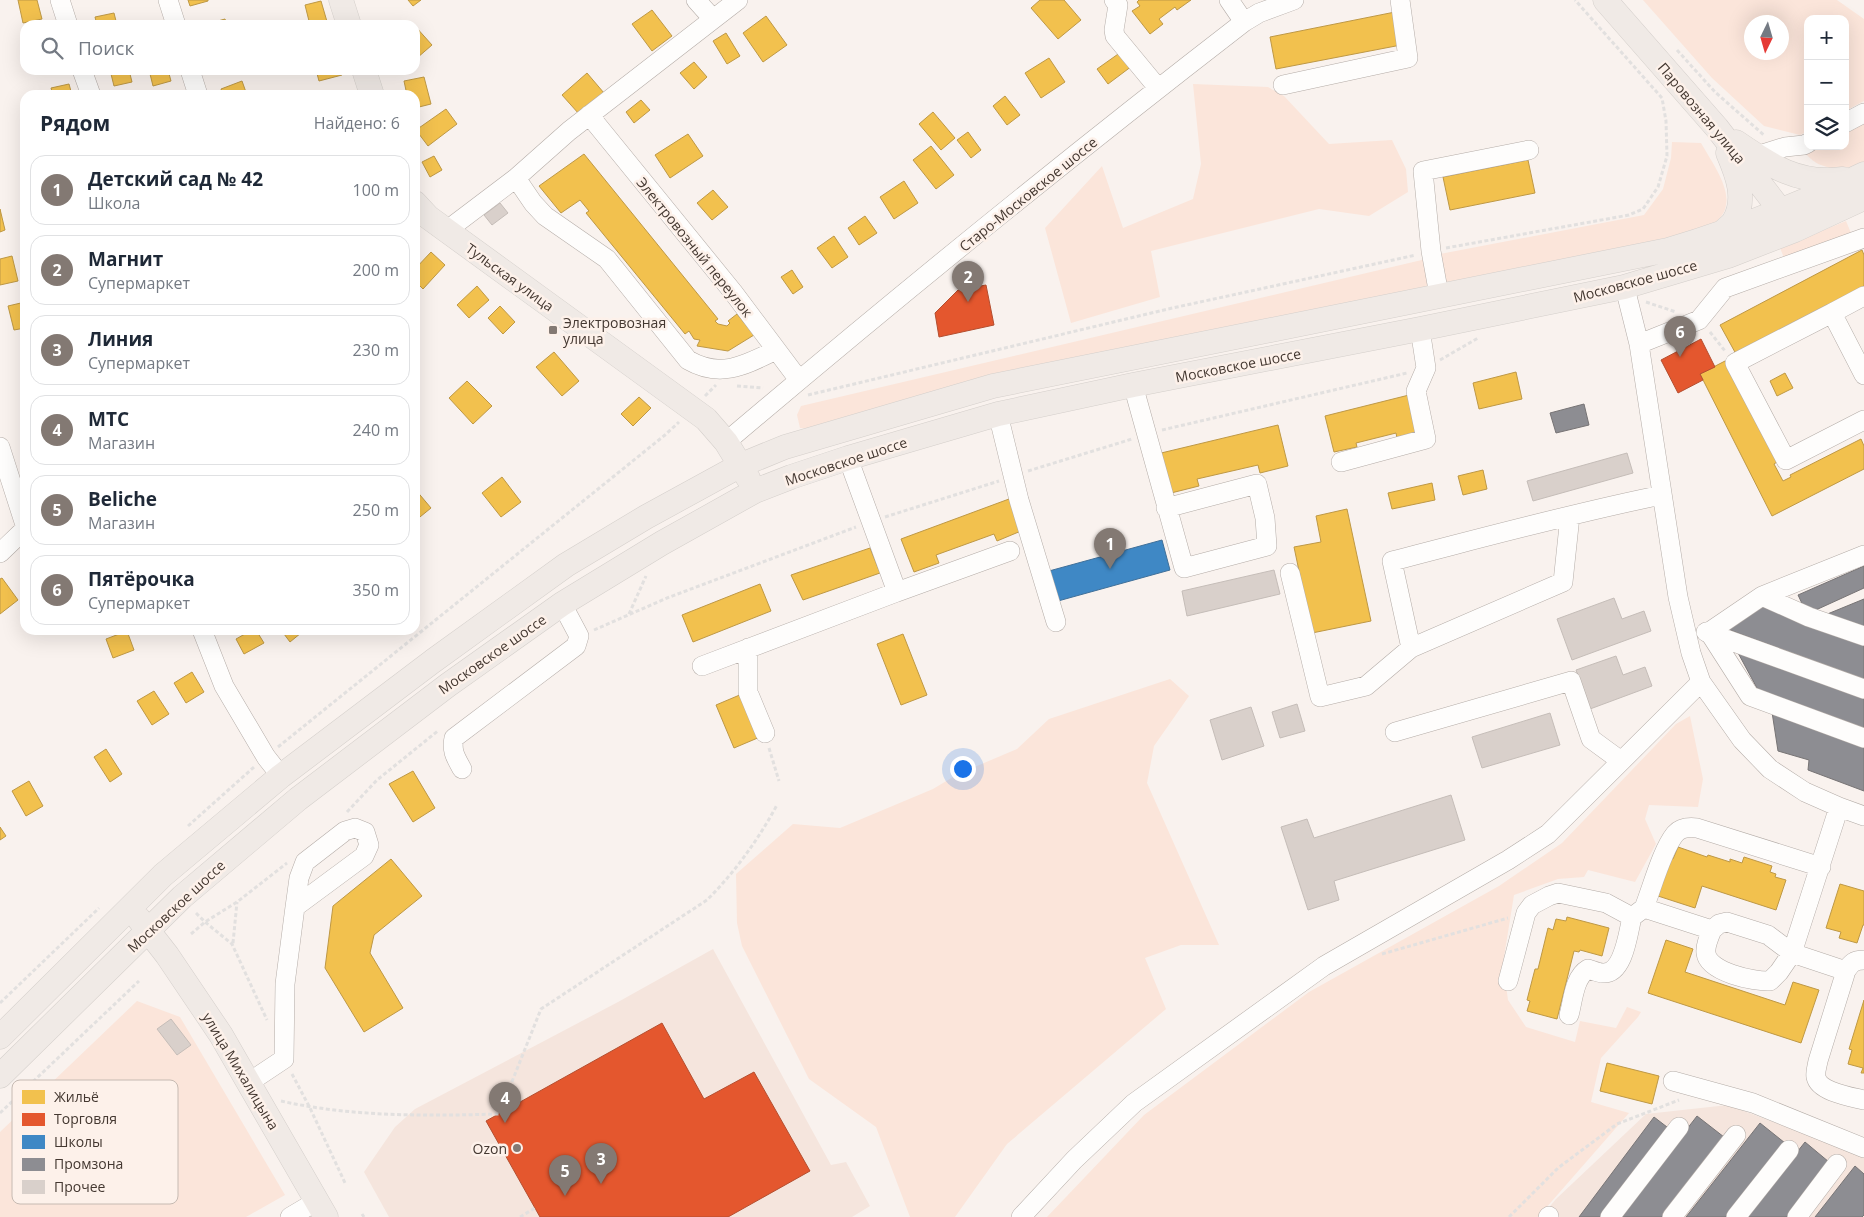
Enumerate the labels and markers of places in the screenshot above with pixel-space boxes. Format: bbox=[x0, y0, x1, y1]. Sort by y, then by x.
pin: 2 bbox=[952, 261, 984, 302]
place label: Электровозная улица bbox=[563, 313, 666, 348]
pin: 6 bbox=[1664, 316, 1696, 357]
marker: Электровозная улица bbox=[547, 324, 559, 336]
pin: 1 bbox=[1094, 528, 1126, 569]
pin: 4 bbox=[489, 1082, 521, 1123]
place label: Ozon bbox=[473, 1139, 507, 1158]
marker: Ozon bbox=[511, 1142, 523, 1154]
pin: 3 bbox=[585, 1143, 617, 1184]
pin: 5 bbox=[549, 1155, 581, 1196]

